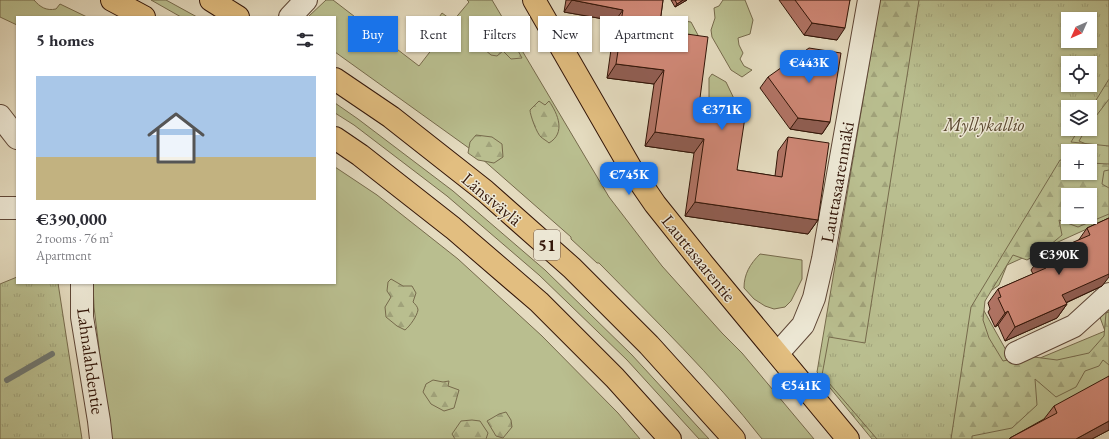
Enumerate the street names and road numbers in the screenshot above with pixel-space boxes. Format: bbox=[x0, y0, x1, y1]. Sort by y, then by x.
street label: Lauttasaarenmäki bbox=[815, 119, 859, 244]
street label: Länsiväylä bbox=[457, 167, 527, 231]
street label: Lauttasaarentie bbox=[657, 210, 741, 306]
road number: 51 bbox=[534, 230, 560, 260]
street label: Lahnalahdentie bbox=[72, 306, 110, 416]

